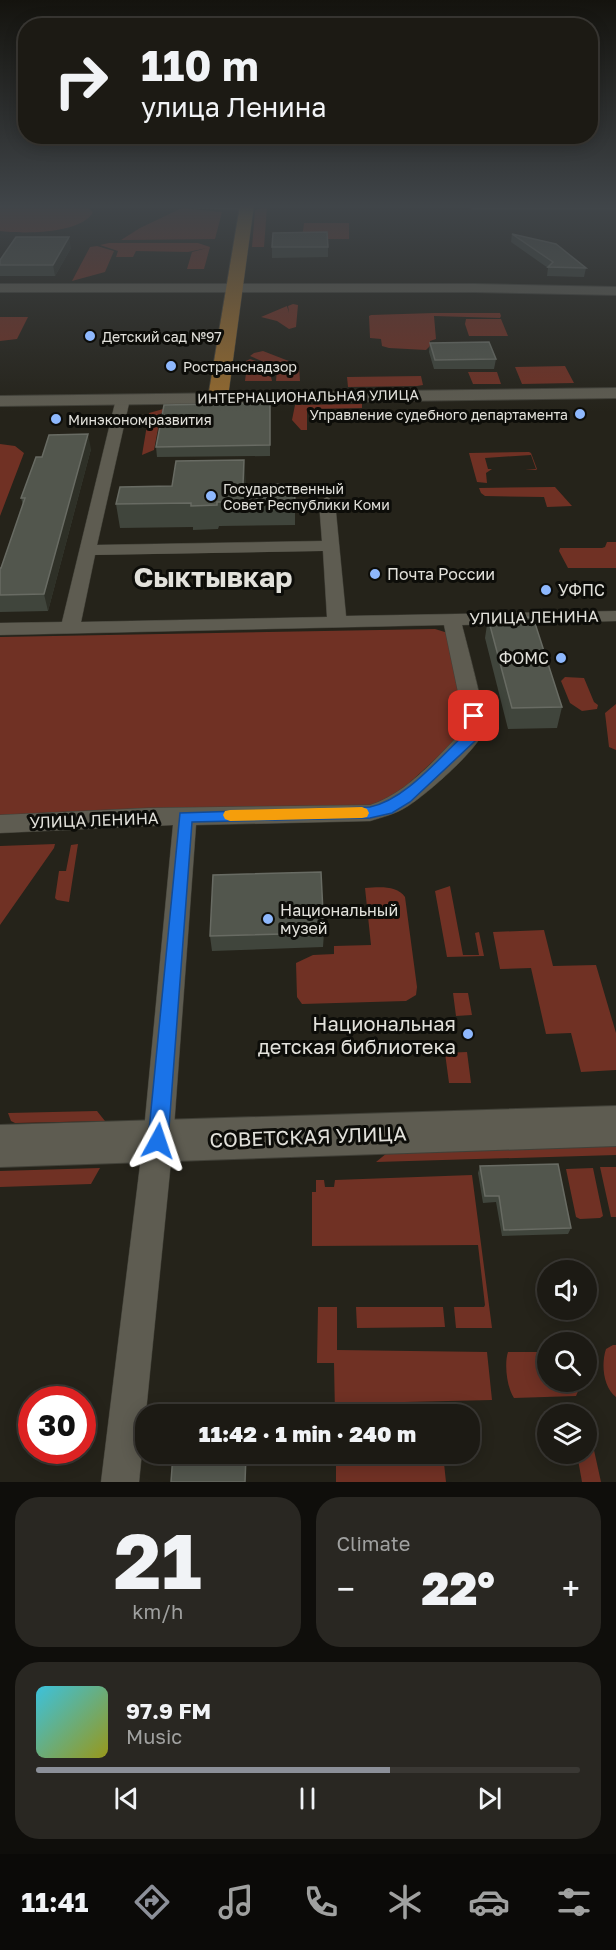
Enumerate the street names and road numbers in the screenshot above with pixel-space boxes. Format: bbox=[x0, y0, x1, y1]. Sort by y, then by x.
street label: ИНТЕРНАЦИОНАЛЬНАЯ УЛИЦА bbox=[197, 386, 420, 406]
street label: УЛИЦА ЛЕНИНА bbox=[469, 606, 599, 628]
street label: УЛИЦА ЛЕНИНА bbox=[29, 808, 159, 832]
street label: СОВЕТСКАЯ УЛИЦА bbox=[209, 1121, 407, 1151]

